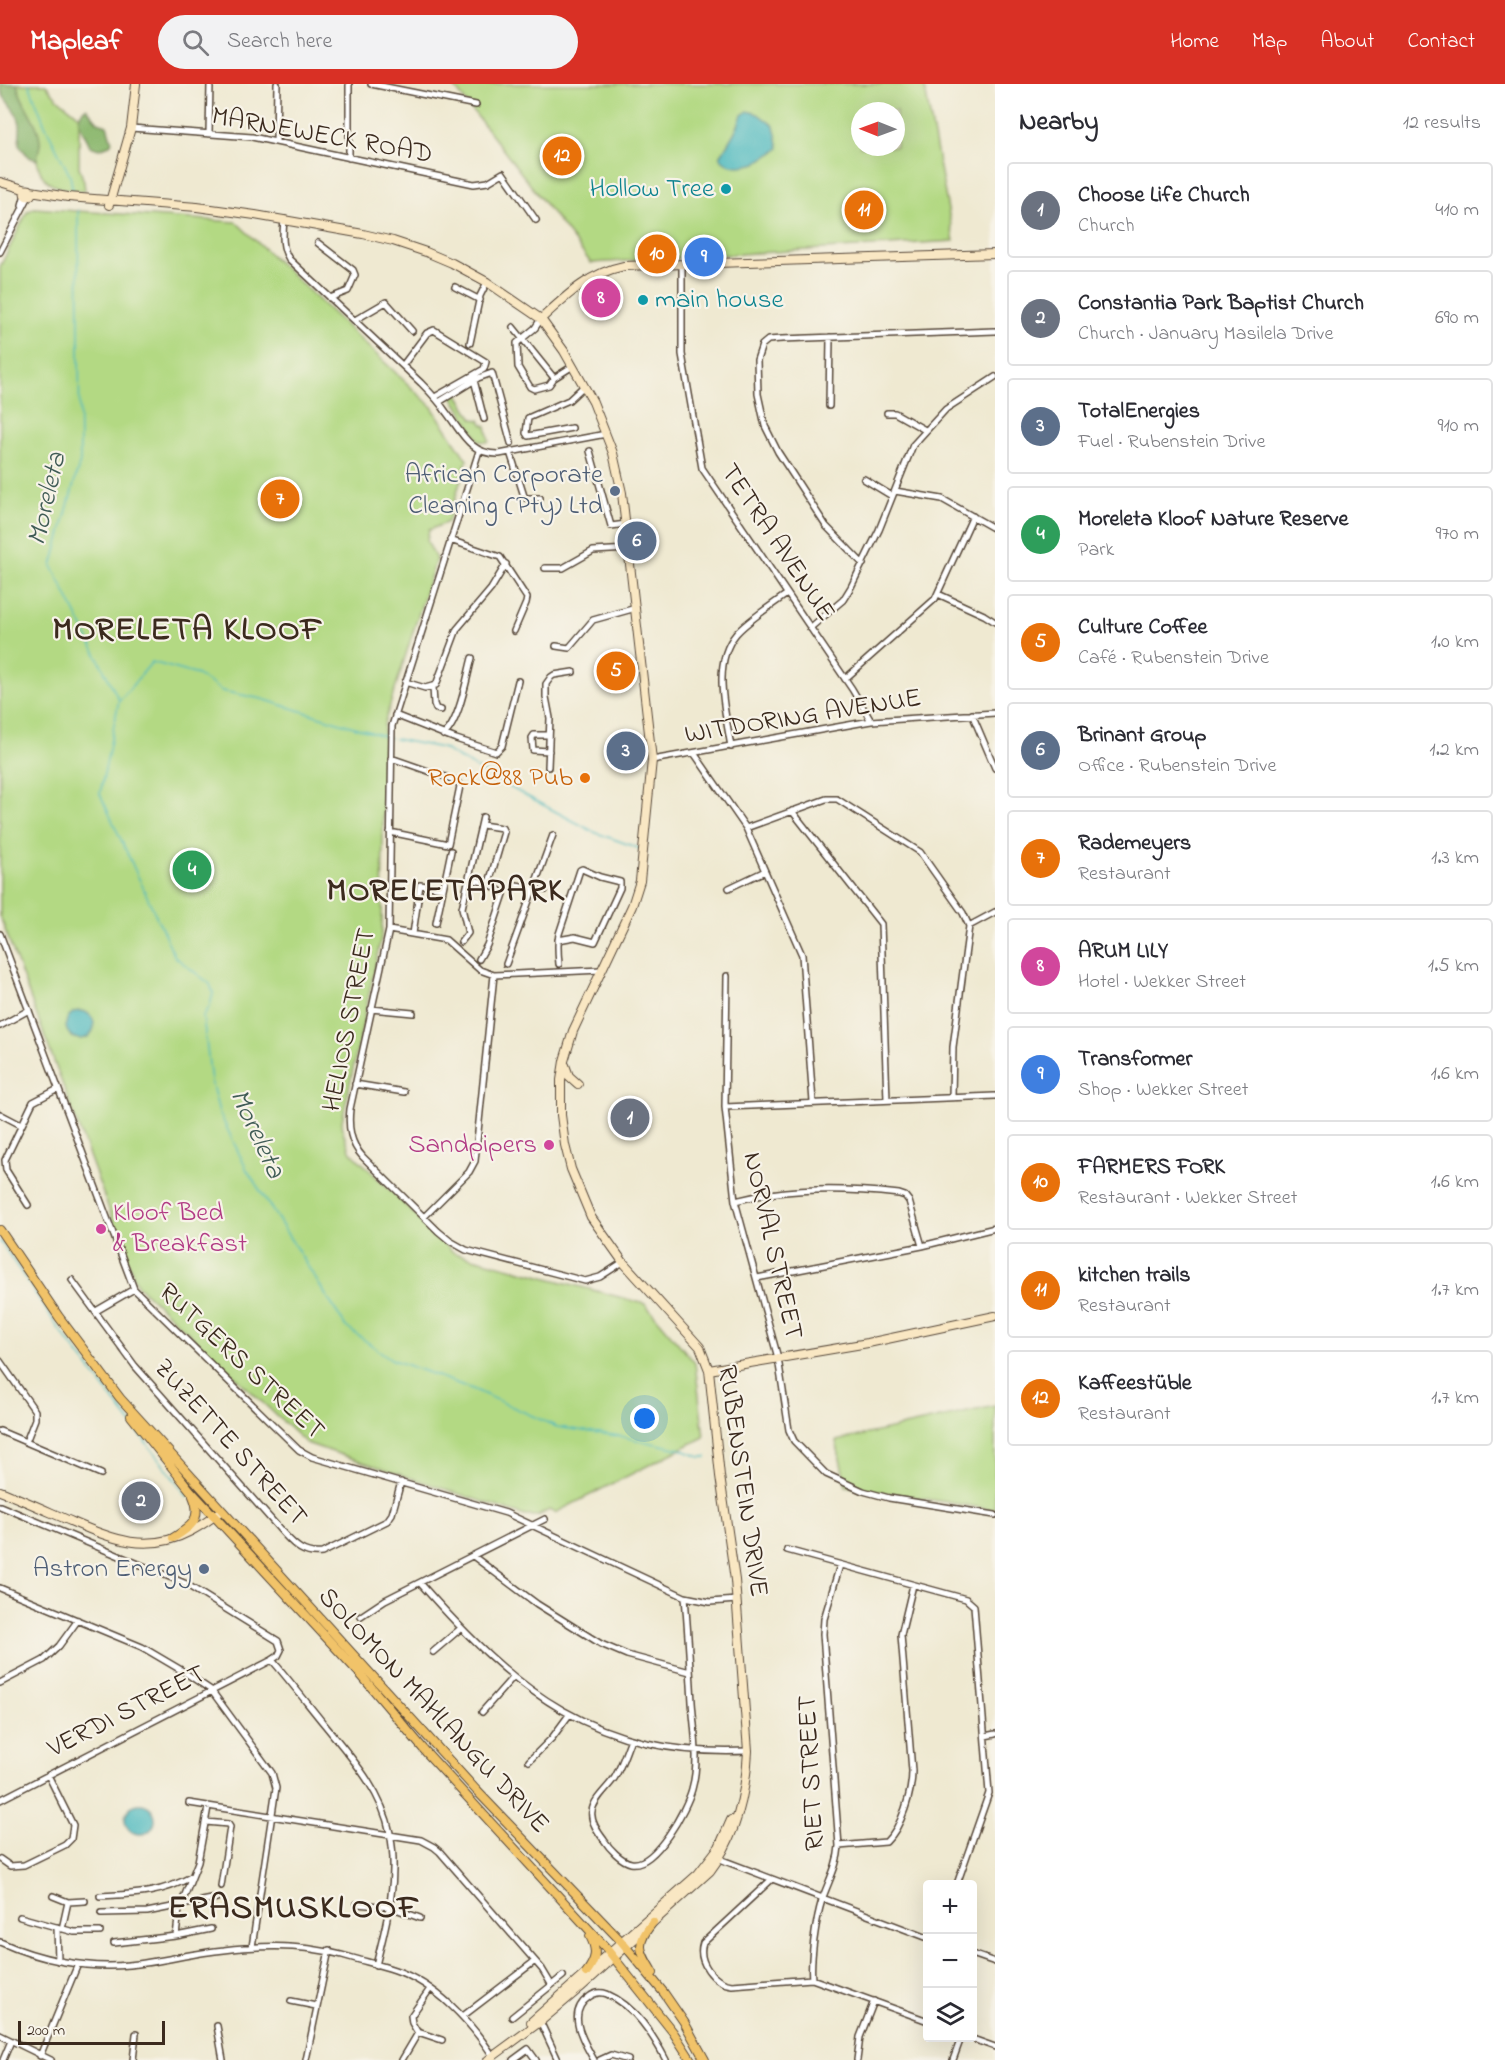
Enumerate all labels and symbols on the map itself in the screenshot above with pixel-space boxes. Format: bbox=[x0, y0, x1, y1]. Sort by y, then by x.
street label: MARNEWECK ROAD bbox=[208, 97, 436, 175]
north arrow bbox=[851, 102, 905, 156]
pin: 12 bbox=[542, 134, 582, 178]
place label: Hollow Tree bbox=[589, 170, 715, 209]
marker: Hollow Tree bbox=[719, 182, 733, 196]
pin: 11 bbox=[844, 188, 884, 232]
pin: 10 bbox=[638, 232, 676, 276]
pin: 9 bbox=[684, 234, 724, 279]
pin: 8 bbox=[582, 276, 620, 320]
place label: main house bbox=[655, 281, 784, 320]
marker: main house bbox=[636, 293, 650, 307]
water label: Moreleta bbox=[17, 447, 79, 550]
place label: African Corporate Cleaning (Pty) Ltd bbox=[405, 456, 604, 526]
street label: TETRA AVENUE bbox=[710, 456, 844, 630]
pin: 7 bbox=[260, 476, 300, 522]
marker: African Corporate Cleaning (Pty) Ltd bbox=[608, 484, 622, 498]
pin: 6 bbox=[618, 518, 656, 564]
district label: MORELETA KLOOF bbox=[53, 607, 323, 655]
pin: 5 bbox=[596, 648, 636, 694]
street label: WITDORING AVENUE bbox=[682, 679, 924, 755]
pin: 3 bbox=[606, 728, 646, 774]
place label: Rock@88 Pub bbox=[428, 759, 573, 798]
marker: Rock@88 Pub bbox=[578, 771, 592, 785]
pin: 4 bbox=[172, 848, 212, 892]
district label: MORELETAPARK bbox=[326, 868, 566, 916]
street label: HELIOS STREET bbox=[313, 925, 387, 1115]
water label: Moreleta bbox=[217, 1082, 295, 1186]
pin: 1 bbox=[610, 1096, 650, 1140]
place label: Sandpipers bbox=[408, 1126, 537, 1165]
marker: Sandpipers bbox=[542, 1138, 556, 1152]
street label: NORVAL STREET bbox=[731, 1148, 813, 1344]
place label: Kloof Bed & Breakfast bbox=[113, 1194, 247, 1264]
marker: Kloof Bed & Breakfast bbox=[94, 1222, 108, 1236]
street label: RUTGERS STREET bbox=[149, 1274, 333, 1450]
street label: ZUZETTE STREET bbox=[144, 1350, 316, 1536]
street label: RUBENSTEIN DRIVE bbox=[706, 1363, 778, 1599]
your location bbox=[630, 1404, 659, 1433]
pin: 2 bbox=[122, 1478, 160, 1524]
place label: Astron Energy bbox=[33, 1550, 192, 1589]
marker: Astron Energy bbox=[197, 1562, 211, 1576]
street label: SOLOMON MAHLANGU DRIVE bbox=[308, 1579, 558, 1843]
street label: VERDI STREET bbox=[40, 1655, 213, 1769]
street label: RIET STREET bbox=[788, 1694, 836, 1852]
district label: ERASMUSKLOOF bbox=[168, 1885, 420, 1933]
scale bar bbox=[18, 2018, 165, 2046]

